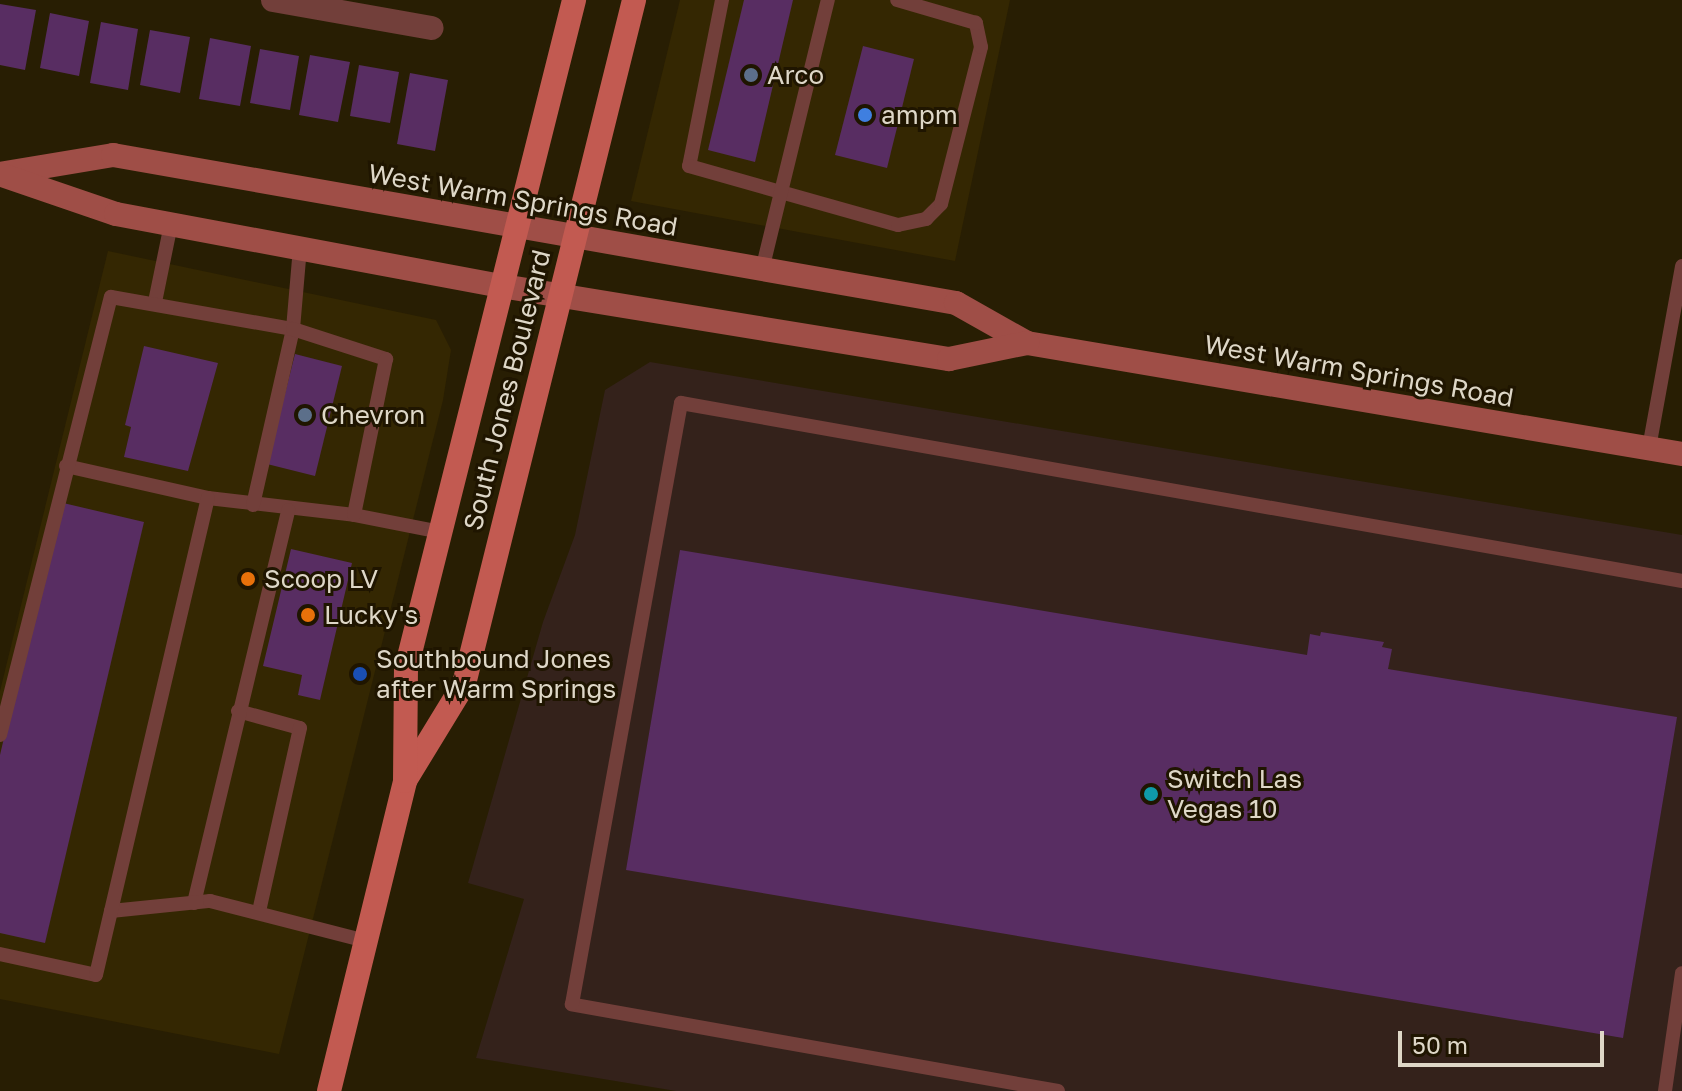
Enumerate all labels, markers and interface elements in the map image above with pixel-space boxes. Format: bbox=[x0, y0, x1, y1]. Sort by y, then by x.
place label: Arco bbox=[767, 59, 824, 91]
marker: Arco bbox=[742, 66, 760, 84]
place label: ampm bbox=[881, 99, 958, 131]
marker: ampm bbox=[856, 106, 874, 124]
street label: West Warm Springs Road bbox=[366, 157, 680, 243]
street label: South Jones Boulevard bbox=[457, 247, 557, 533]
street label: West Warm Springs Road bbox=[1202, 328, 1516, 414]
place label: Chevron bbox=[321, 399, 425, 431]
marker: Chevron bbox=[296, 406, 314, 424]
place label: Scoop LV bbox=[264, 563, 378, 595]
marker: Scoop LV bbox=[239, 570, 257, 588]
place label: Lucky's bbox=[324, 599, 418, 631]
marker: Lucky's bbox=[299, 606, 317, 624]
place label: Southbound Jones after Warm Springs bbox=[376, 643, 616, 704]
marker: Southbound Jones after Warm Springs bbox=[351, 665, 369, 683]
place label: Switch Las Vegas 10 bbox=[1167, 763, 1302, 824]
marker: Switch Las Vegas 10 bbox=[1142, 785, 1160, 803]
scale bar bbox=[1402, 1015, 1608, 1065]
text: 50 m bbox=[1412, 1030, 1468, 1059]

